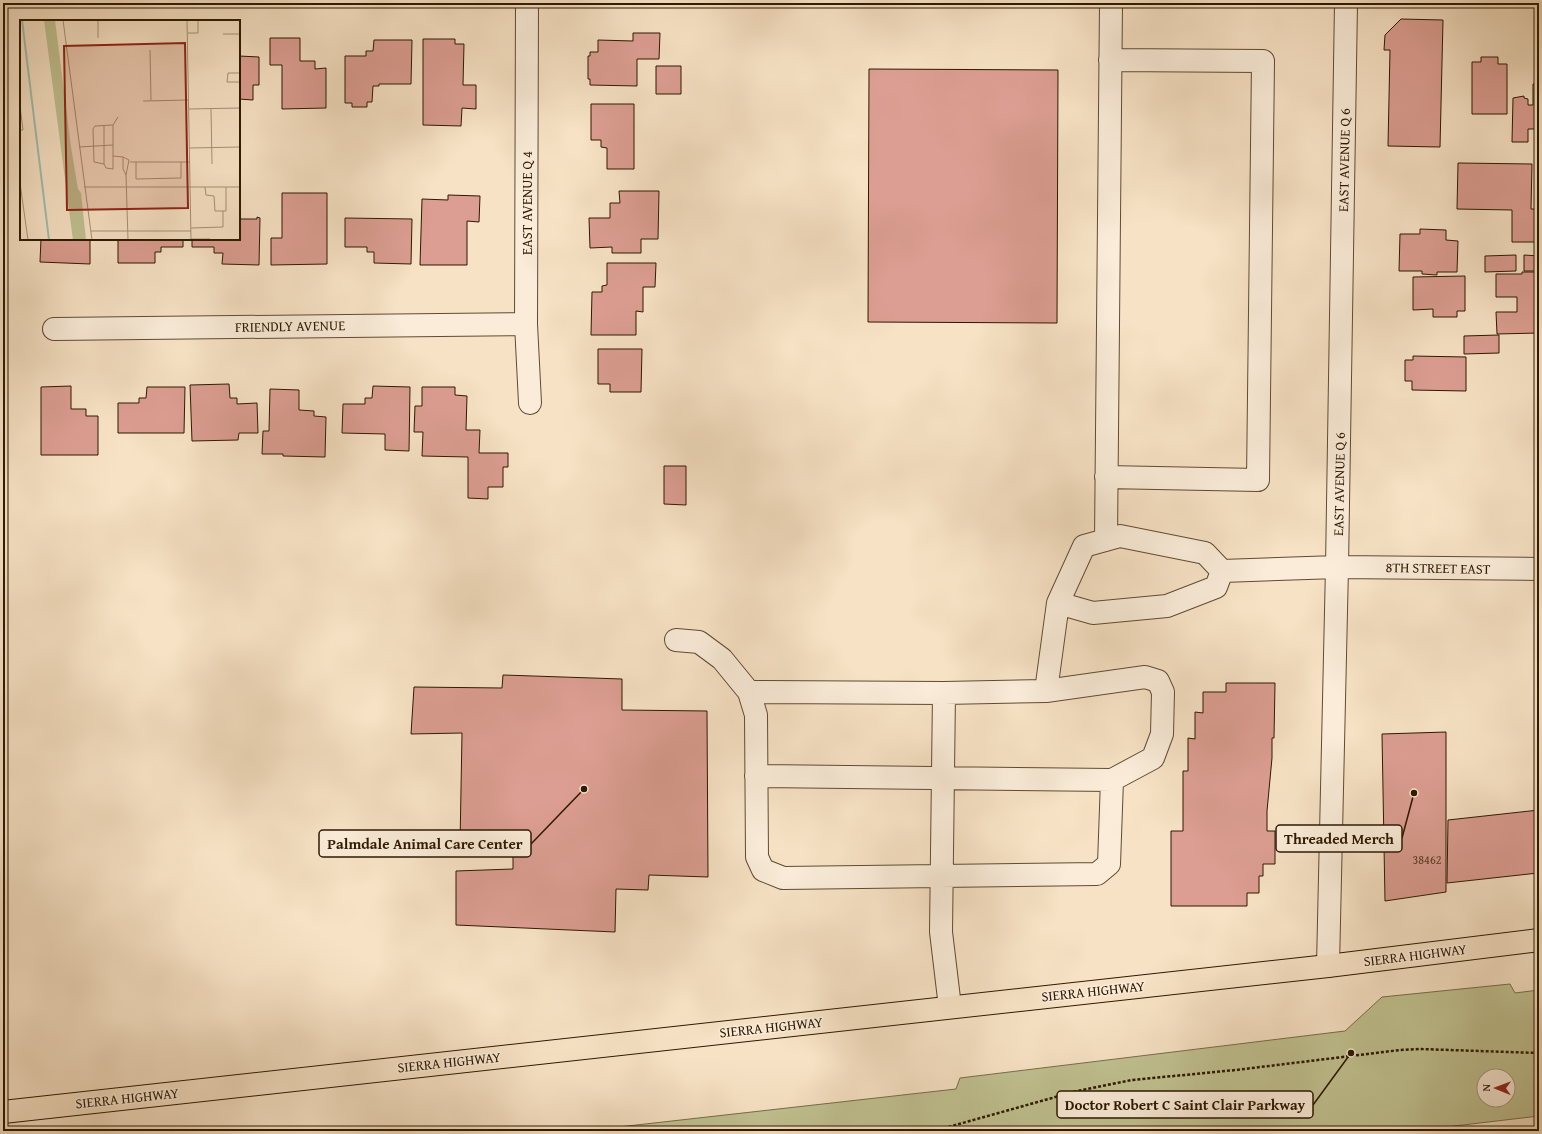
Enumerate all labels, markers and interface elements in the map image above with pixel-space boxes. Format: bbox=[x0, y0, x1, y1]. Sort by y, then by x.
inset map bbox=[20, 20, 240, 240]
street label: EAST AVENUE Q 6 bbox=[1333, 108, 1355, 212]
street label: EAST AVENUE Q 4 bbox=[517, 151, 537, 255]
street label: FRIENDLY AVENUE bbox=[235, 315, 345, 337]
street label: EAST AVENUE Q 6 bbox=[1328, 432, 1350, 536]
street label: 8TH STREET EAST bbox=[1385, 557, 1491, 579]
callout: Threaded Merch bbox=[1276, 825, 1402, 852]
text: Threaded Merch bbox=[1284, 828, 1394, 849]
callout: Palmdale Animal Care Center bbox=[319, 830, 531, 857]
text: Palmdale Animal Care Center bbox=[327, 833, 523, 854]
house number: 38462 bbox=[1413, 851, 1442, 868]
street label: SIERRA HIGHWAY bbox=[1362, 939, 1468, 971]
street label: SIERRA HIGHWAY bbox=[1040, 976, 1146, 1006]
street label: SIERRA HIGHWAY bbox=[718, 1012, 824, 1042]
street label: SIERRA HIGHWAY bbox=[396, 1047, 502, 1077]
north arrow bbox=[1476, 1068, 1516, 1108]
street label: SIERRA HIGHWAY bbox=[74, 1083, 180, 1113]
text: N bbox=[1478, 1083, 1494, 1092]
callout: Doctor Robert C Saint Clair Parkway bbox=[1057, 1091, 1313, 1118]
text: Doctor Robert C Saint Clair Parkway bbox=[1065, 1094, 1306, 1115]

